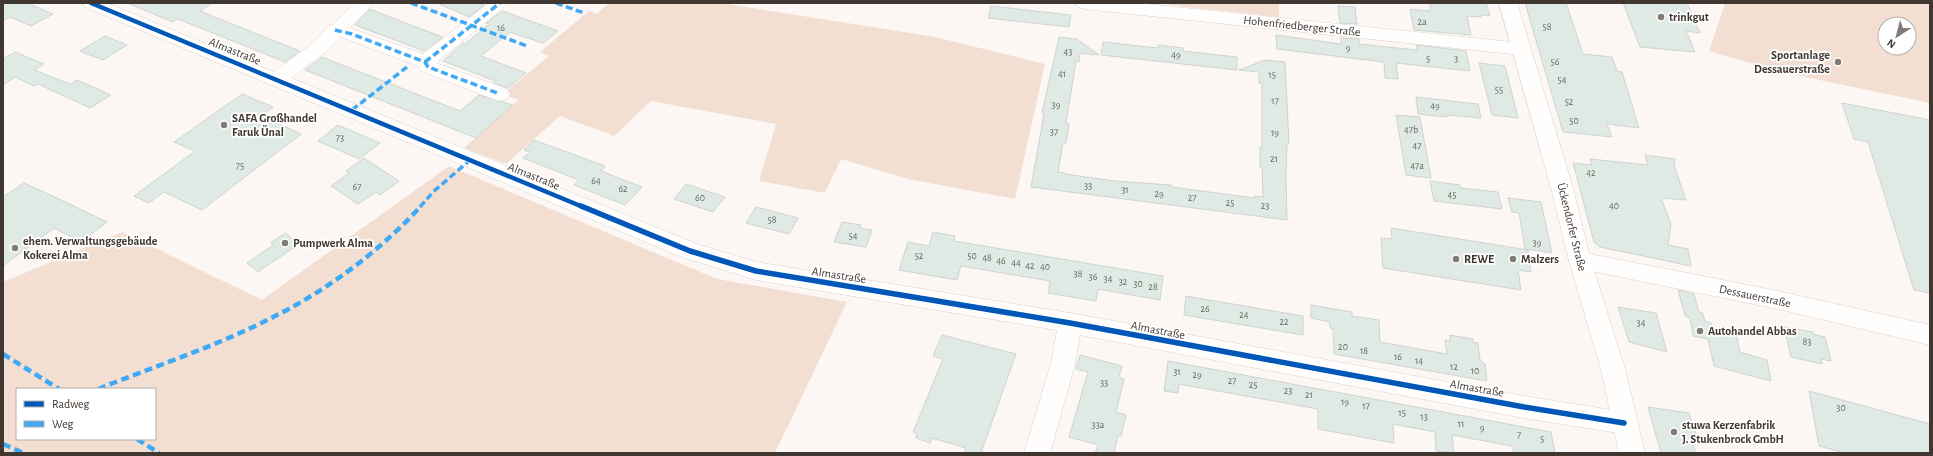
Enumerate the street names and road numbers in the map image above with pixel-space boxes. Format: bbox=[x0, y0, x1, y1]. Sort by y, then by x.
street label: Hohenfriedberger Straße bbox=[1243, 14, 1361, 38]
street label: Almastraße bbox=[207, 35, 263, 67]
street label: Almastraße bbox=[506, 160, 562, 192]
street label: Ückendorfer Straße bbox=[1555, 181, 1590, 272]
street label: Almastraße bbox=[811, 265, 867, 285]
street label: Dessauerstraße bbox=[1718, 283, 1792, 309]
street label: Almastraße bbox=[1130, 319, 1186, 341]
street label: Almastraße bbox=[1449, 377, 1505, 399]

